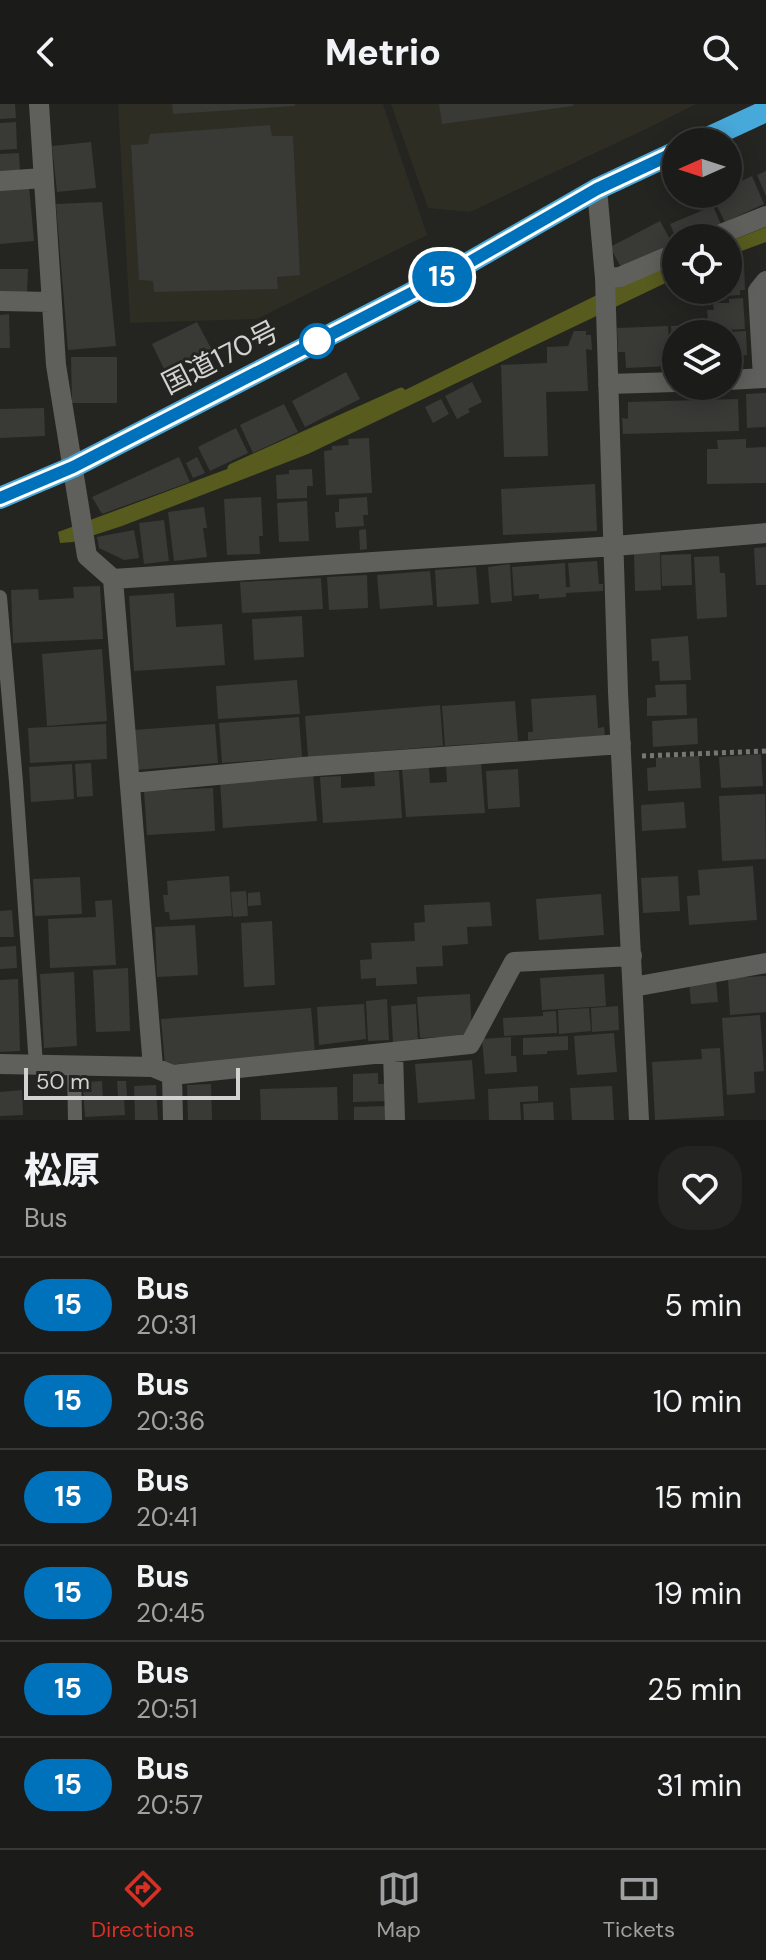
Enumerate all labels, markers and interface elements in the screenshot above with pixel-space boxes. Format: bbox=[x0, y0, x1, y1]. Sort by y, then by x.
text: Metrio bbox=[325, 29, 441, 76]
icon: back bbox=[24, 30, 68, 74]
icon: search bbox=[698, 30, 742, 74]
north arrow bbox=[662, 128, 742, 208]
map controls bbox=[662, 128, 742, 400]
button: locate bbox=[662, 224, 742, 304]
line badge: 15 bbox=[406, 251, 478, 303]
text: 15 bbox=[428, 258, 456, 295]
street label: 国道170号 bbox=[155, 312, 285, 403]
button: layers bbox=[662, 320, 742, 400]
unlabelled marker bbox=[300, 324, 334, 358]
scale bar bbox=[24, 1064, 240, 1100]
text: 50 m bbox=[36, 1067, 90, 1096]
text: 松原 bbox=[24, 1146, 100, 1196]
button: heart bbox=[658, 1146, 742, 1230]
text: Bus bbox=[24, 1201, 68, 1235]
text: Bus bbox=[136, 1269, 190, 1308]
text: 15 bbox=[54, 1286, 82, 1323]
text: 5 min bbox=[665, 1286, 742, 1325]
text: 20:31 bbox=[136, 1308, 197, 1342]
text: Bus bbox=[136, 1365, 190, 1404]
text: 15 bbox=[54, 1382, 82, 1419]
text: 10 min bbox=[653, 1382, 742, 1421]
text: 20:36 bbox=[136, 1404, 205, 1438]
text: Bus bbox=[136, 1461, 190, 1500]
text: 15 bbox=[54, 1478, 82, 1515]
text: 15 min bbox=[655, 1478, 742, 1517]
text: 20:41 bbox=[136, 1500, 198, 1534]
text: Bus bbox=[136, 1557, 190, 1596]
text: 15 bbox=[54, 1574, 82, 1611]
text: 19 min bbox=[655, 1574, 742, 1613]
text: 20:45 bbox=[136, 1596, 205, 1630]
text: Bus bbox=[136, 1653, 190, 1692]
text: 15 bbox=[54, 1670, 82, 1707]
text: 25 min bbox=[647, 1670, 742, 1709]
text: 20:51 bbox=[136, 1692, 198, 1726]
text: Bus bbox=[136, 1749, 190, 1788]
text: 15 bbox=[54, 1766, 82, 1803]
text: 31 min bbox=[656, 1766, 742, 1805]
text: 20:57 bbox=[136, 1788, 203, 1822]
tab: Directions bbox=[91, 1867, 195, 1944]
tab: Map bbox=[377, 1867, 421, 1944]
tab: Tickets bbox=[603, 1867, 675, 1944]

